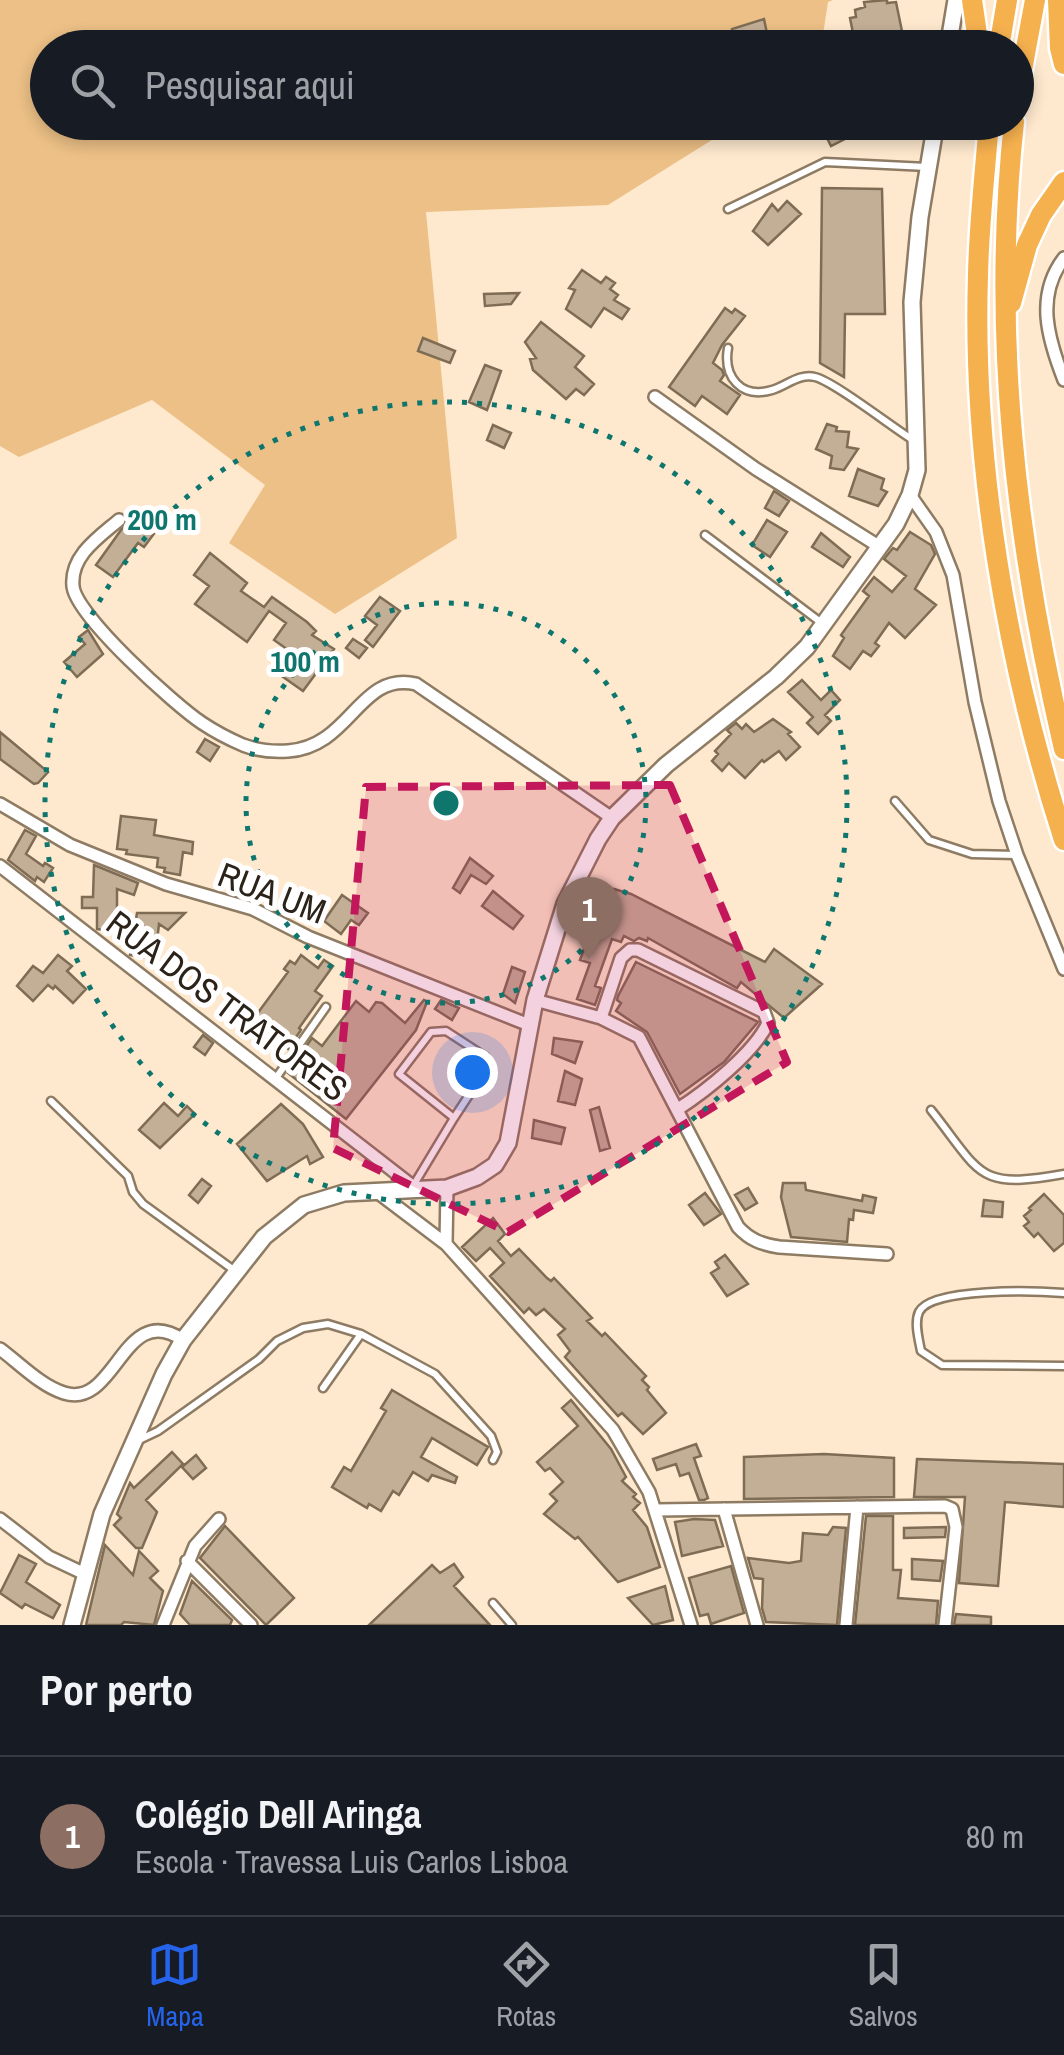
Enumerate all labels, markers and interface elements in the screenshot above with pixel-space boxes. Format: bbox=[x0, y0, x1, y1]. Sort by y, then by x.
search box bbox=[30, 30, 1034, 140]
icon: search bbox=[65, 58, 120, 113]
text: Pesquisar aqui bbox=[145, 60, 355, 111]
text: 200 m bbox=[127, 499, 197, 539]
text: 100 m bbox=[270, 641, 340, 681]
centre of rings bbox=[428, 785, 464, 821]
street label: RUA UM bbox=[212, 851, 333, 934]
pin: 1 bbox=[556, 876, 622, 959]
street label: RUA DOS TRATORES bbox=[97, 899, 357, 1112]
your location bbox=[447, 1047, 498, 1098]
text: Por perto bbox=[40, 1662, 193, 1718]
text: Colégio Dell Aringa bbox=[135, 1789, 421, 1840]
text: 1 bbox=[65, 1815, 80, 1858]
text: 80 m bbox=[966, 1815, 1024, 1858]
text: Escola · Travessa Luis Carlos Lisboa bbox=[135, 1840, 568, 1883]
tab: Mapa bbox=[146, 1937, 204, 2035]
tab: Rotas bbox=[496, 1937, 556, 2035]
tab: Salvos bbox=[849, 1937, 918, 2035]

